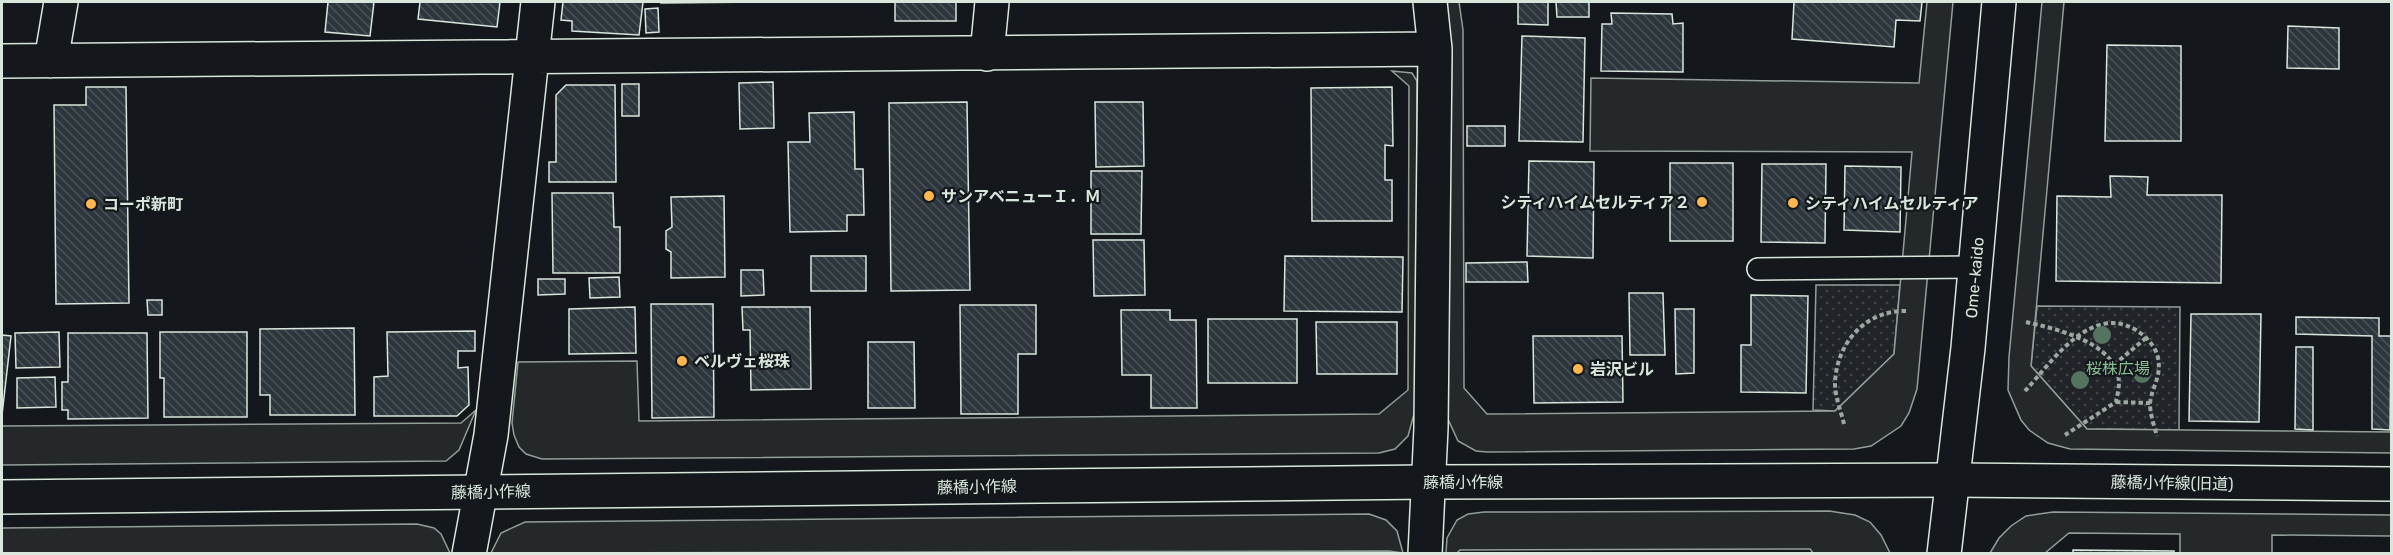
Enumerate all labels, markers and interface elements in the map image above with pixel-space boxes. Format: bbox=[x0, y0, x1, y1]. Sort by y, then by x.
place label: サンアベニューＩ．Ｍ bbox=[941, 187, 1101, 206]
marker: サンアベニューＩ．Ｍ bbox=[922, 189, 936, 203]
place label: シティハイムセルティア２ bbox=[1501, 193, 1690, 212]
place label: シティハイムセルティア bbox=[1805, 194, 1978, 213]
place label: コーポ新町 bbox=[103, 195, 183, 214]
marker: シティハイムセルティア２ bbox=[1695, 195, 1709, 209]
marker: シティハイムセルティア bbox=[1786, 196, 1800, 210]
marker: コーポ新町 bbox=[84, 197, 98, 211]
street label: Ome-kaido bbox=[1961, 236, 1987, 319]
place label: ベルヴェ桜珠 bbox=[694, 352, 790, 371]
marker: ベルヴェ桜珠 bbox=[675, 354, 689, 368]
park label: 桜株広場 bbox=[2086, 359, 2150, 378]
place label: 岩沢ビル bbox=[1590, 360, 1654, 379]
marker: 岩沢ビル bbox=[1571, 362, 1585, 376]
street label: 藤橋小作線(旧道) bbox=[2110, 472, 2234, 494]
street label: 藤橋小作線 bbox=[1423, 473, 1503, 492]
street label: 藤橋小作線 bbox=[937, 477, 1017, 497]
street label: 藤橋小作線 bbox=[451, 482, 531, 502]

